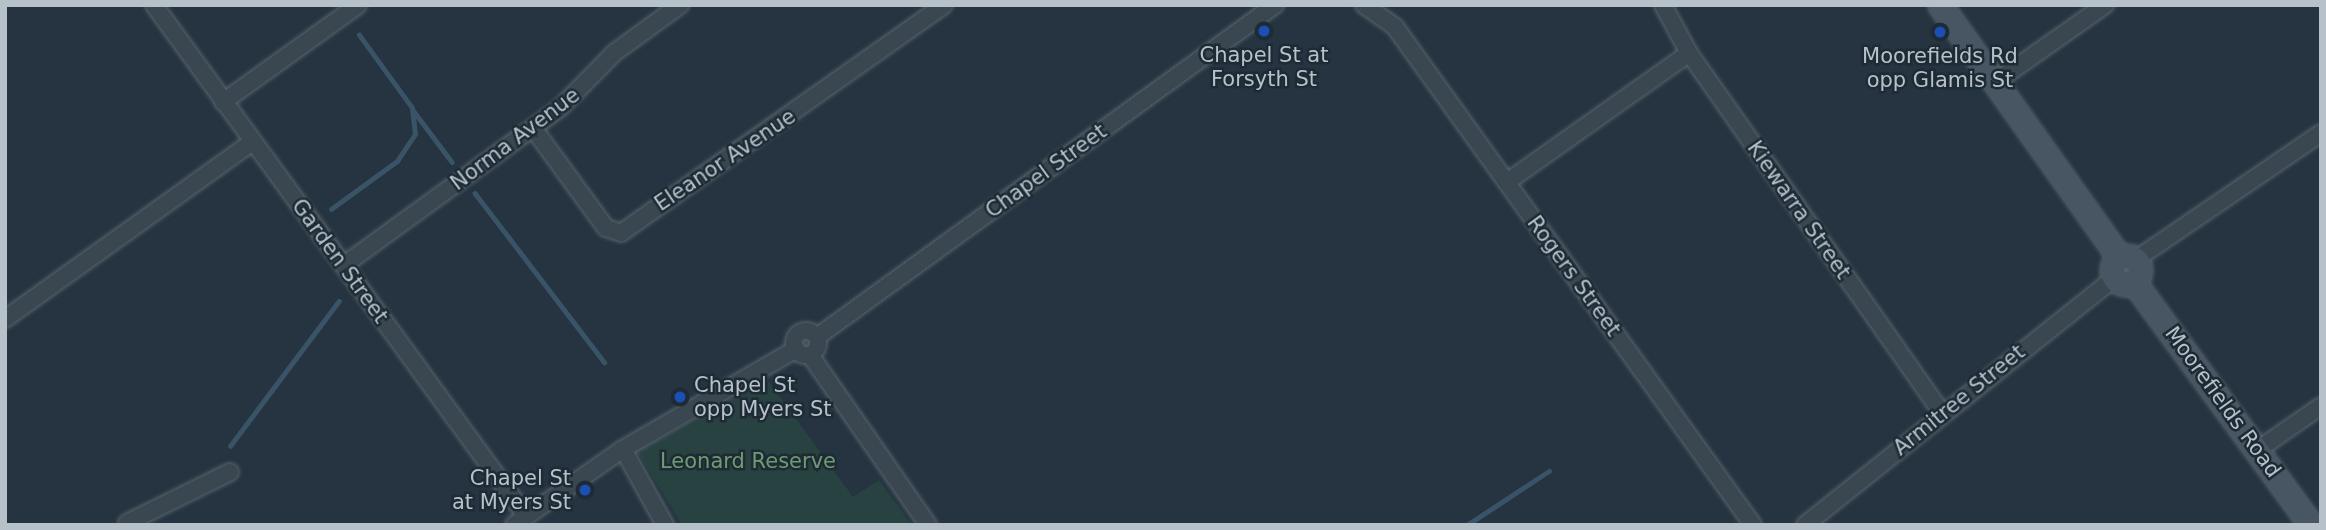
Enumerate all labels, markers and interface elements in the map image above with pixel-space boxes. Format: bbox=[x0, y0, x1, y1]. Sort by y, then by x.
marker: Chapel St at Forsyth St bbox=[1256, 23, 1272, 39]
marker: Moorefields Rd opp Glamis St bbox=[1932, 24, 1948, 40]
place label: Chapel St at Forsyth St bbox=[1200, 42, 1328, 92]
place label: Moorefields Rd opp Glamis St bbox=[1862, 43, 2018, 93]
street label: Norma Avenue bbox=[446, 82, 584, 196]
street label: Eleanor Avenue bbox=[650, 104, 800, 216]
street label: Chapel Street bbox=[981, 119, 1111, 223]
street label: Kiewarra Street bbox=[1742, 136, 1856, 284]
street label: Garden Street bbox=[286, 194, 394, 328]
street label: Rogers Street bbox=[1522, 211, 1626, 341]
street label: Moorefields Road bbox=[2160, 322, 2286, 482]
street label: Armitree Street bbox=[1888, 339, 2030, 461]
place label: Chapel St opp Myers St bbox=[694, 372, 831, 422]
marker: Chapel St opp Myers St bbox=[672, 389, 688, 405]
park label: Leonard Reserve bbox=[660, 448, 836, 474]
place label: Chapel St at Myers St bbox=[452, 465, 571, 515]
marker: Chapel St at Myers St bbox=[577, 482, 593, 498]

